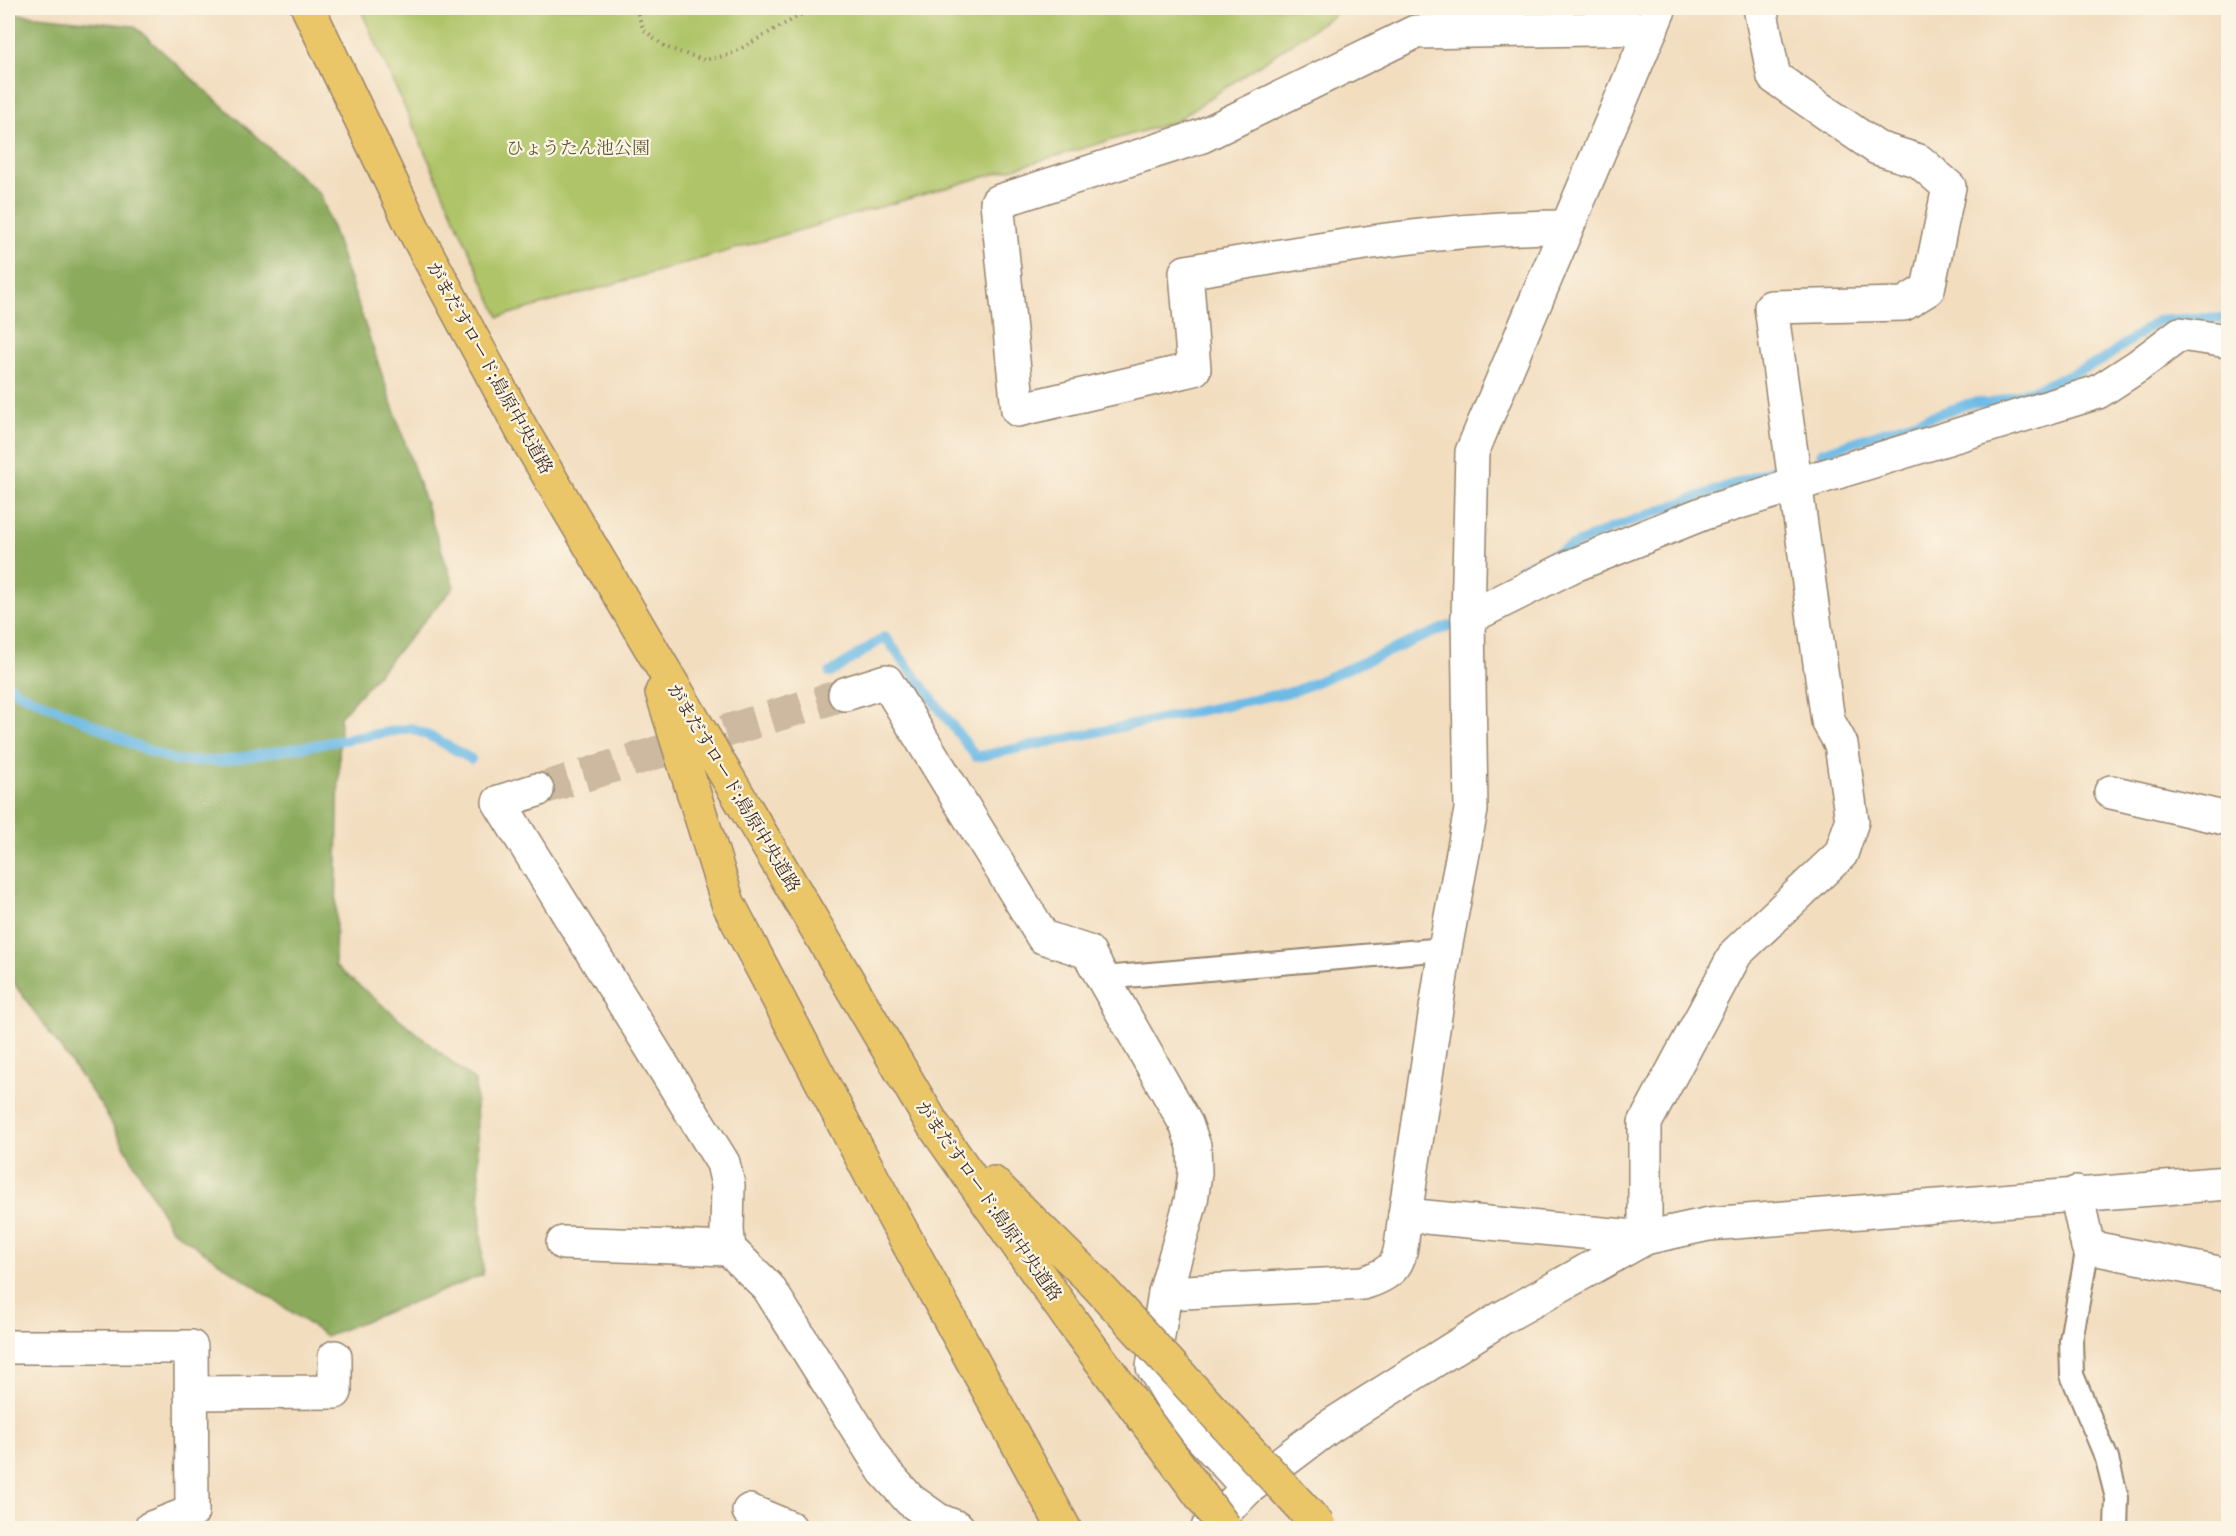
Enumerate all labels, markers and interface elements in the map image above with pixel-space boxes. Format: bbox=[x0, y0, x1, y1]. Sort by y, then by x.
park label: ひょうたん池公園 bbox=[506, 137, 650, 159]
street label: がまだすロード;島原中央道路 bbox=[422, 258, 558, 478]
street label: がまだすロード;島原中央道路 bbox=[663, 680, 805, 896]
street label: がまだすロード;島原中央道路 bbox=[911, 1097, 1067, 1305]

